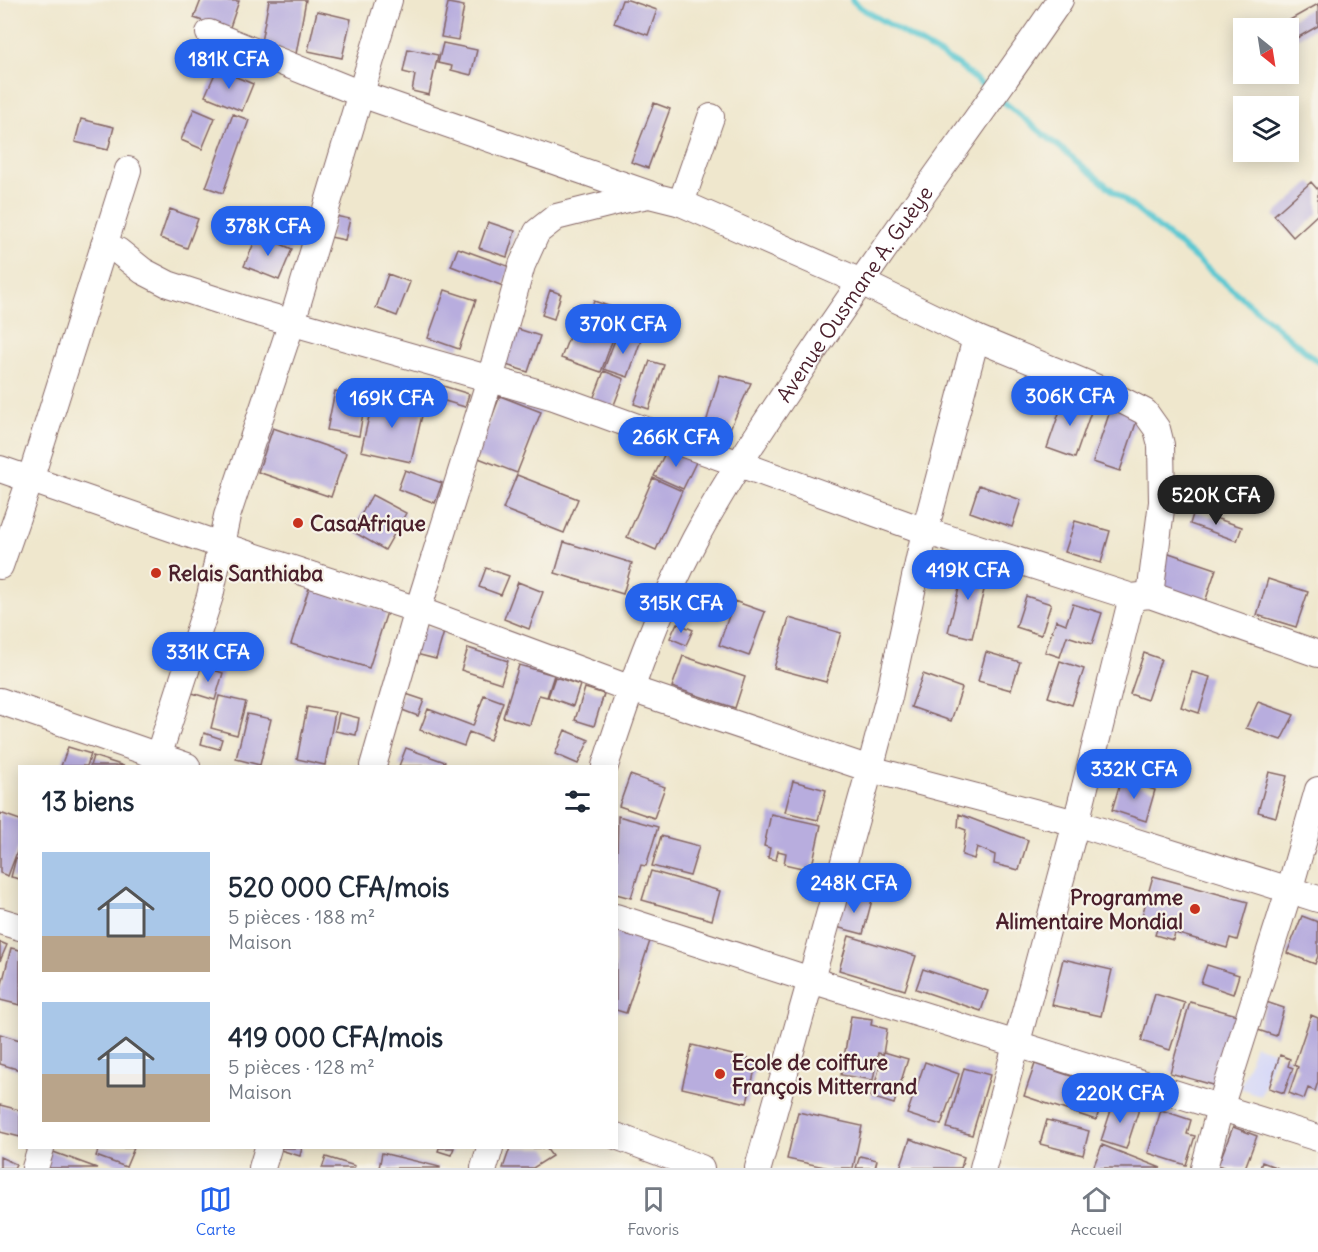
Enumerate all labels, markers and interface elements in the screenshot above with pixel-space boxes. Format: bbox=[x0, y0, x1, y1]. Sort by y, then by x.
north arrow bbox=[1233, 18, 1299, 84]
map controls bbox=[1233, 18, 1299, 162]
pin: 181K CFA bbox=[167, 39, 291, 90]
text: 181K CFA bbox=[189, 46, 269, 71]
button: layers bbox=[1233, 96, 1299, 162]
street label: Avenue Ousmane A. Guèye bbox=[770, 180, 938, 407]
pin: 378K CFA bbox=[206, 206, 330, 257]
text: 378K CFA bbox=[225, 213, 311, 238]
pin: 370K CFA bbox=[561, 304, 685, 355]
text: 370K CFA bbox=[579, 311, 667, 336]
pin: 306K CFA bbox=[1008, 376, 1132, 427]
pin: 169K CFA bbox=[330, 378, 454, 429]
text: 306K CFA bbox=[1025, 383, 1115, 408]
text: 169K CFA bbox=[350, 385, 434, 410]
pin: 266K CFA bbox=[614, 417, 738, 468]
text: 266K CFA bbox=[632, 424, 720, 449]
pin: 520K CFA bbox=[1154, 475, 1278, 526]
text: 520K CFA bbox=[1171, 482, 1261, 507]
place label: CasaAfrique bbox=[310, 510, 426, 537]
marker: CasaAfrique bbox=[291, 516, 305, 530]
pin: 419K CFA bbox=[906, 550, 1030, 601]
text: 419K CFA bbox=[926, 557, 1010, 582]
place label: Relais Santhiaba bbox=[168, 560, 323, 587]
marker: Relais Santhiaba bbox=[149, 566, 163, 580]
pin: 315K CFA bbox=[619, 583, 743, 634]
text: 315K CFA bbox=[639, 590, 723, 615]
pin: 331K CFA bbox=[146, 632, 270, 683]
text: 331K CFA bbox=[166, 639, 250, 664]
pin: 332K CFA bbox=[1072, 749, 1196, 800]
text: 332K CFA bbox=[1090, 756, 1178, 781]
text: 13 biens bbox=[42, 785, 134, 818]
icon: filters bbox=[561, 785, 594, 818]
pin: 248K CFA bbox=[792, 863, 916, 914]
text: 248K CFA bbox=[810, 870, 898, 895]
text: 520 000 CFA/mois bbox=[228, 871, 449, 904]
icon: home bbox=[90, 876, 162, 948]
place label: Programme Alimentaire Mondial bbox=[996, 884, 1183, 935]
marker: Programme Alimentaire Mondial bbox=[1188, 902, 1202, 916]
text: 5 pièces · 188 m² bbox=[228, 904, 375, 929]
text: Maison bbox=[228, 929, 292, 954]
text: 419 000 CFA/mois bbox=[228, 1021, 443, 1054]
icon: home bbox=[90, 1026, 162, 1098]
place label: Ecole de coiffure François Mitterrand bbox=[732, 1049, 918, 1100]
text: 5 pièces · 128 m² bbox=[228, 1054, 375, 1079]
marker: Ecole de coiffure François Mitterrand bbox=[713, 1067, 727, 1081]
pin: 220K CFA bbox=[1058, 1073, 1182, 1124]
text: Maison bbox=[228, 1079, 292, 1104]
text: 220K CFA bbox=[1076, 1080, 1164, 1105]
tab: Carte bbox=[196, 1183, 236, 1239]
tab: Favoris bbox=[627, 1183, 679, 1239]
tab: Accueil bbox=[1071, 1183, 1122, 1239]

